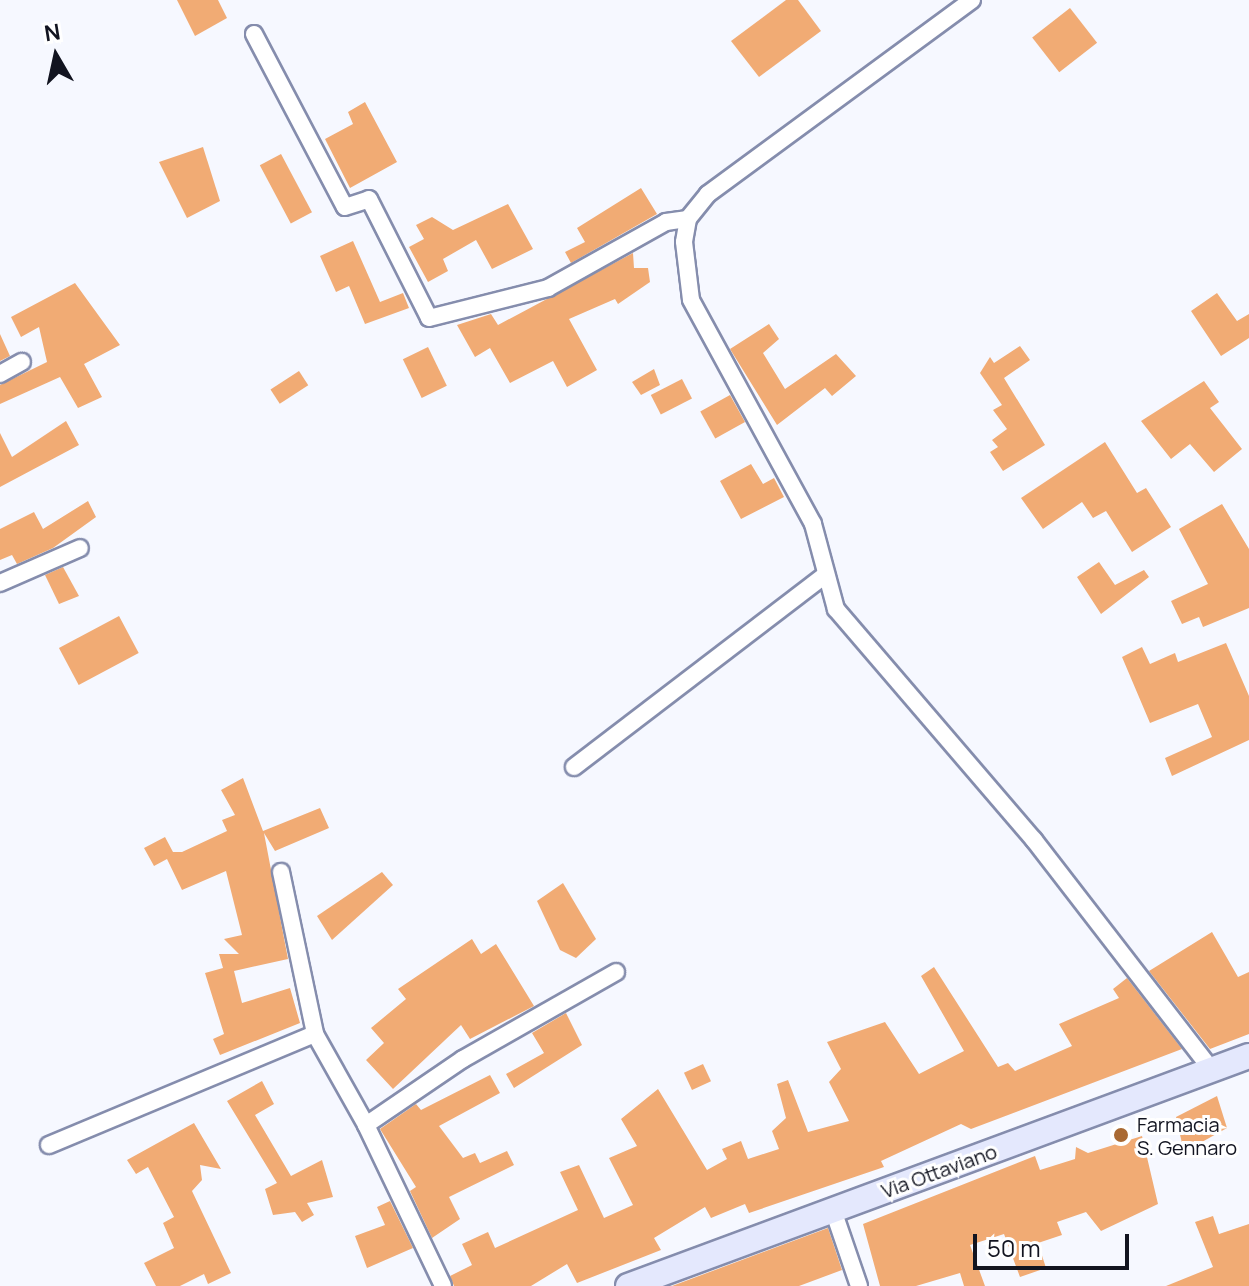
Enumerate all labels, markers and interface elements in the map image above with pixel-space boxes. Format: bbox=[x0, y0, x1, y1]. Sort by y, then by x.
north arrow bbox=[16, 16, 96, 96]
text: N bbox=[42, 16, 62, 48]
place label: Farmacia S. Gennaro bbox=[1137, 1112, 1237, 1159]
marker: Farmacia S. Gennaro bbox=[1112, 1126, 1130, 1144]
street label: Via Ottaviano bbox=[878, 1139, 1000, 1203]
scale bar bbox=[977, 1218, 1133, 1268]
text: 50 m bbox=[987, 1231, 1041, 1264]

